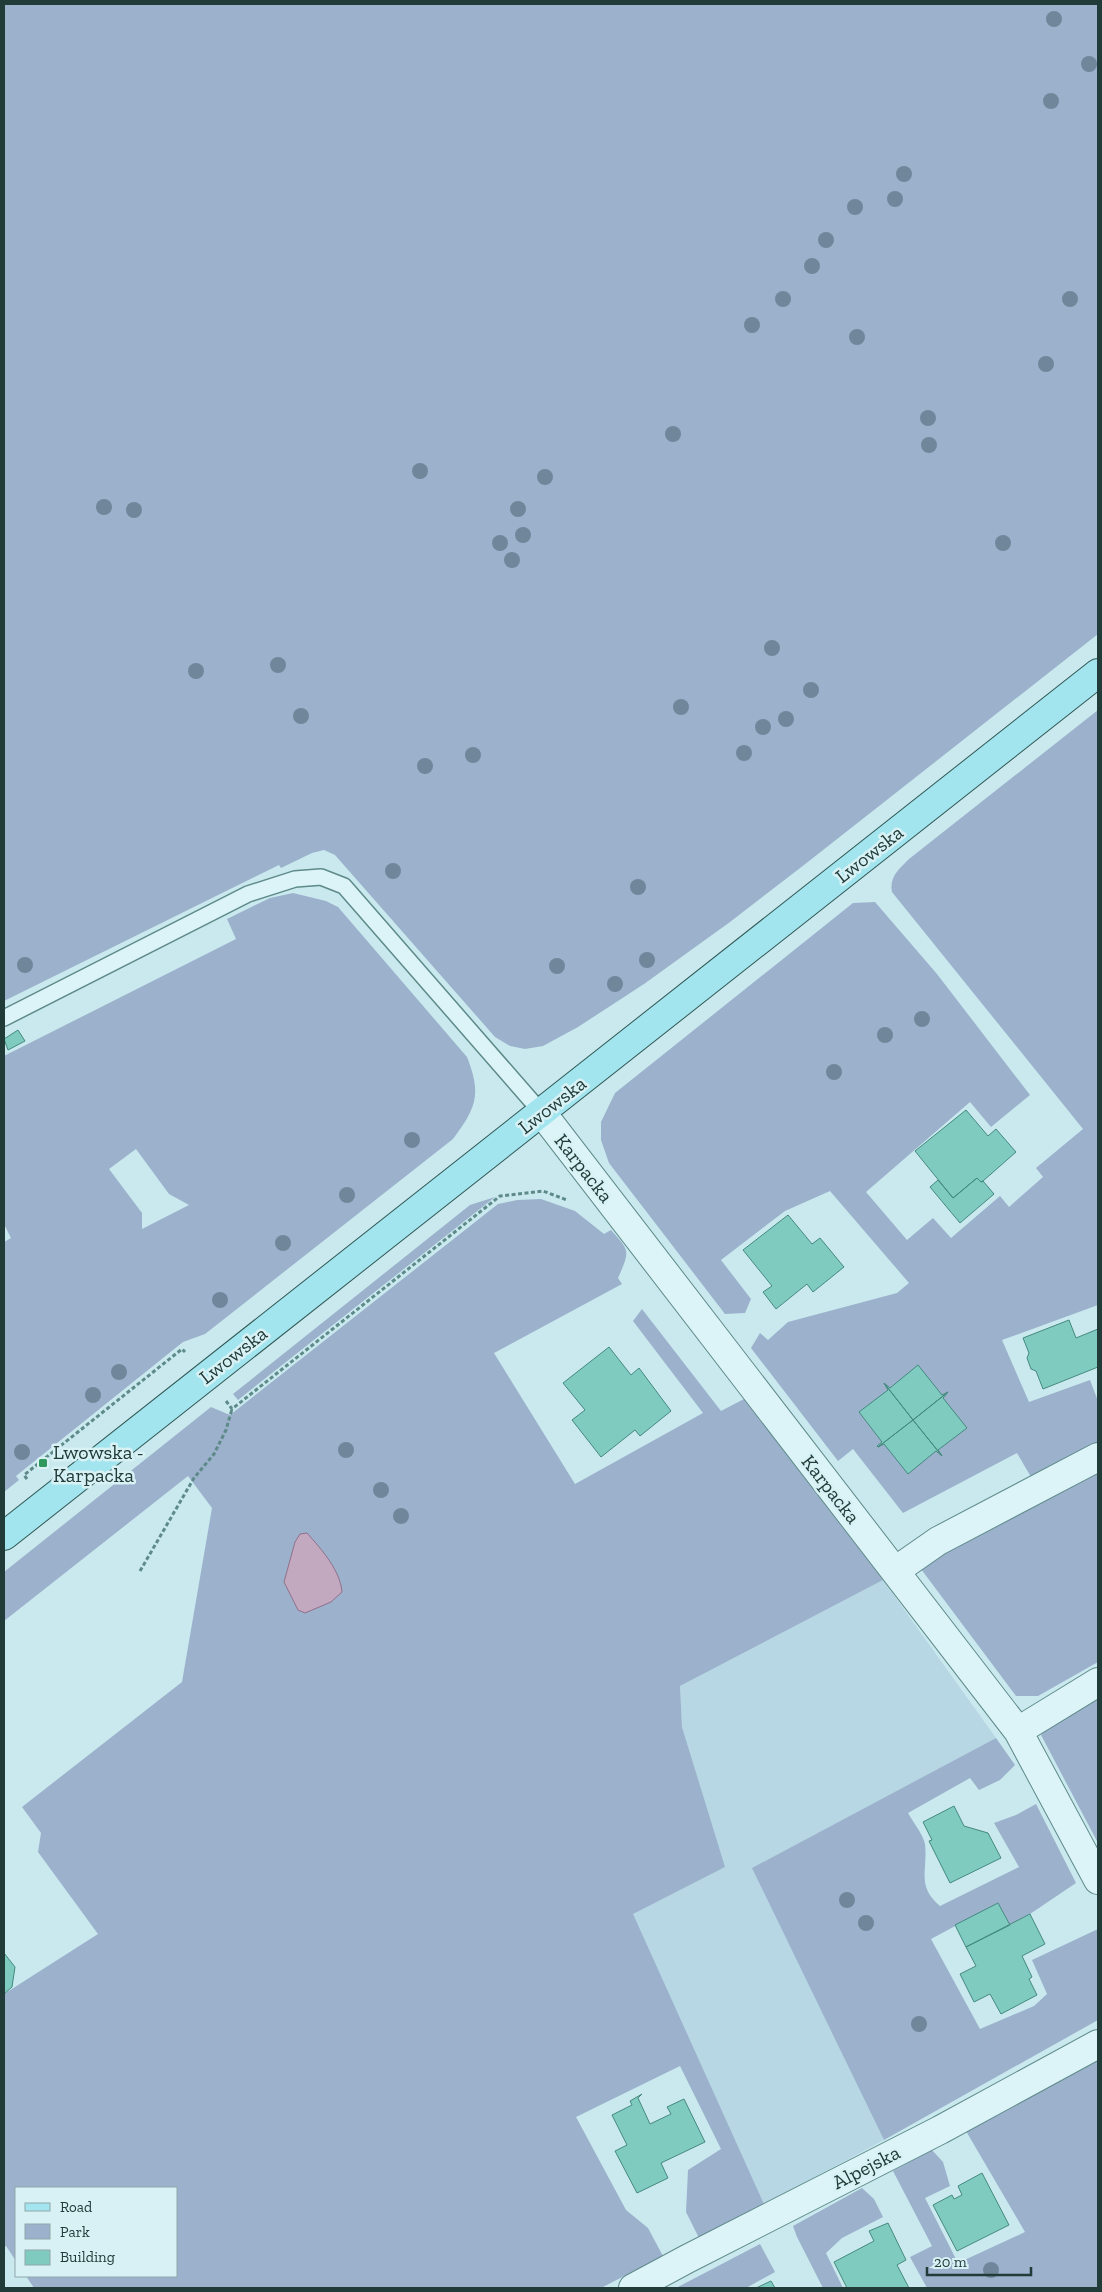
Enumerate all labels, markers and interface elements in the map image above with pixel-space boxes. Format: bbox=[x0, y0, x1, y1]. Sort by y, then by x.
street label: Lwowska bbox=[830, 820, 908, 888]
street label: Lwowska bbox=[513, 1071, 591, 1139]
street label: Karpacka bbox=[550, 1129, 619, 1208]
street label: Lwowska bbox=[194, 1321, 272, 1389]
place label: Lwowska - Karpacka bbox=[53, 1440, 144, 1487]
street label: Karpacka bbox=[797, 1450, 866, 1529]
marker: Lwowska - Karpacka bbox=[37, 1457, 49, 1469]
street label: Alpejska bbox=[828, 2140, 904, 2194]
legend bbox=[15, 2187, 178, 2277]
text: Road bbox=[60, 2198, 93, 2216]
text: Park bbox=[60, 2223, 90, 2241]
scale bar bbox=[927, 2244, 1031, 2276]
text: Building bbox=[60, 2248, 115, 2266]
text: 20 m bbox=[934, 2253, 967, 2271]

